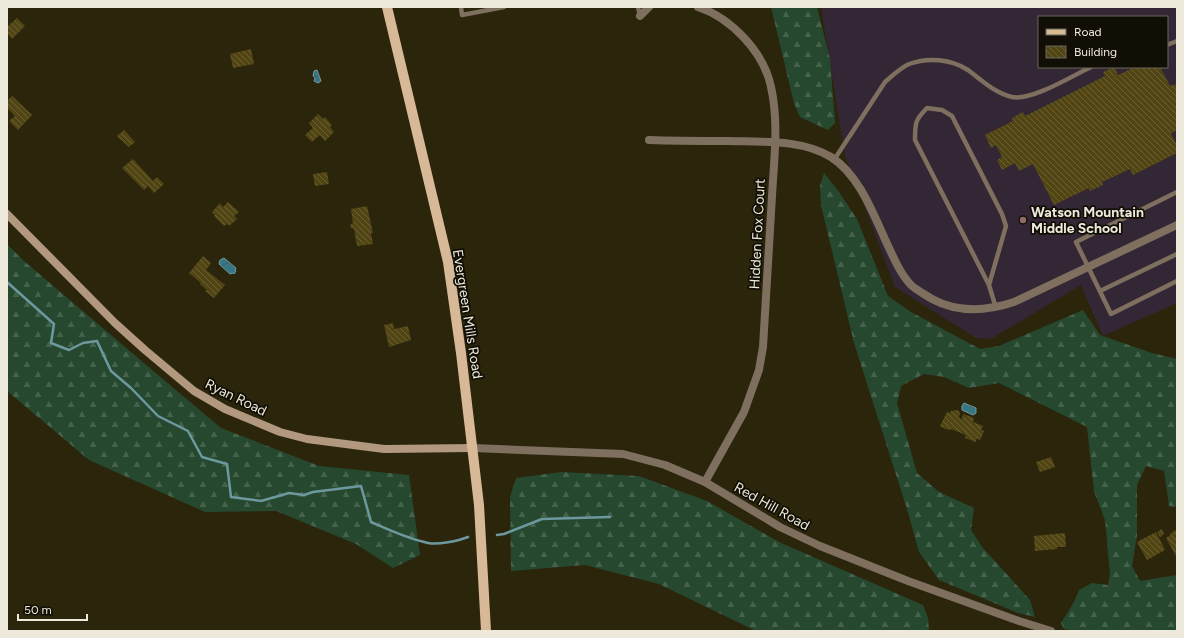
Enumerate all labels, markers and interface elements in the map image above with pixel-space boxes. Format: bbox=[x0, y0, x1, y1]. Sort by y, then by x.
legend bbox=[1038, 16, 1168, 68]
text: Road bbox=[1074, 25, 1102, 39]
text: Building bbox=[1074, 45, 1117, 59]
street label: Hidden Fox Court bbox=[746, 178, 769, 290]
place label: Watson Mountain Middle School bbox=[1031, 204, 1144, 237]
marker: Watson Mountain Middle School bbox=[1018, 215, 1028, 225]
street label: Evergreen Mills Road bbox=[449, 248, 486, 380]
street label: Ryan Road bbox=[202, 375, 269, 420]
street label: Red Hill Road bbox=[731, 479, 812, 534]
scale bar bbox=[18, 596, 87, 622]
text: 50 m bbox=[24, 603, 52, 617]

